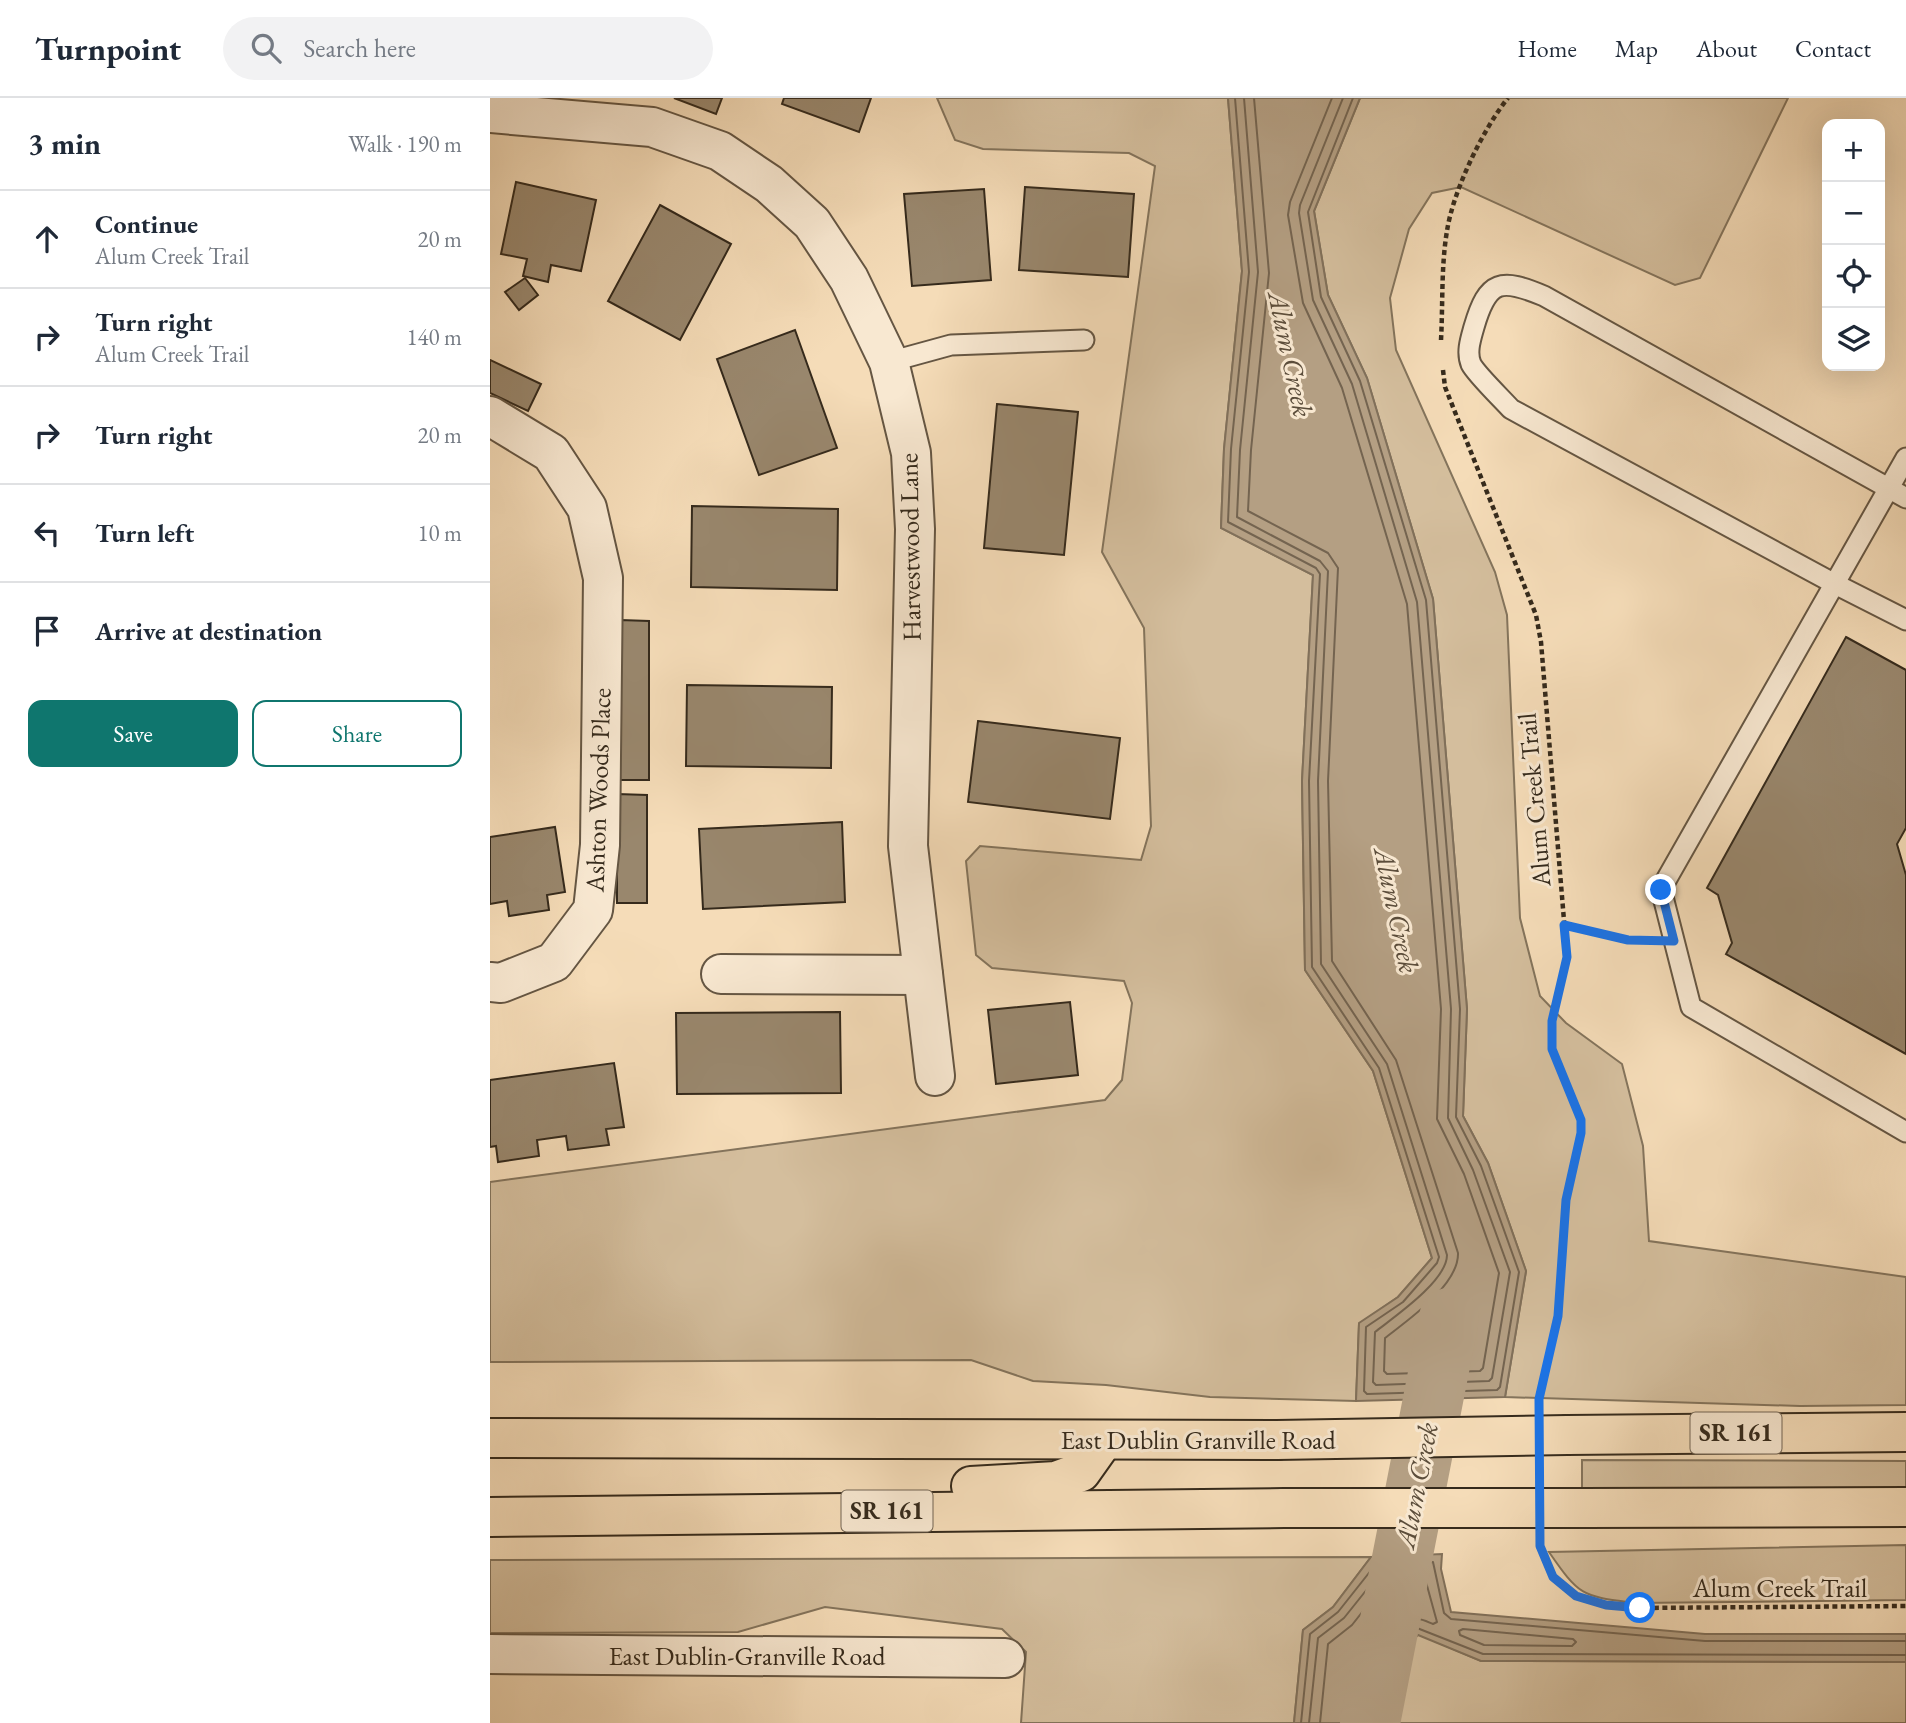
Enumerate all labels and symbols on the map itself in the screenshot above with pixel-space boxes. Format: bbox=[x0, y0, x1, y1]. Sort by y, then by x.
water label: Alum Creek bbox=[1260, 286, 1322, 420]
street label: Harvestwood Lane bbox=[891, 453, 929, 641]
street label: Ashton Woods Place bbox=[577, 687, 619, 894]
street label: Alum Creek Trail bbox=[1509, 712, 1559, 889]
water label: Alum Creek bbox=[1366, 842, 1428, 976]
route end bbox=[1645, 874, 1676, 905]
road number: SR 161 bbox=[1690, 1413, 1782, 1454]
water label: Alum Creek bbox=[1386, 1419, 1446, 1553]
street label: East Dublin Granville Road bbox=[1060, 1423, 1336, 1457]
road number: SR 161 bbox=[842, 1490, 932, 1532]
street label: Alum Creek Trail bbox=[1692, 1571, 1867, 1605]
route start bbox=[1624, 1592, 1655, 1623]
street label: East Dublin-Granville Road bbox=[608, 1639, 886, 1673]

